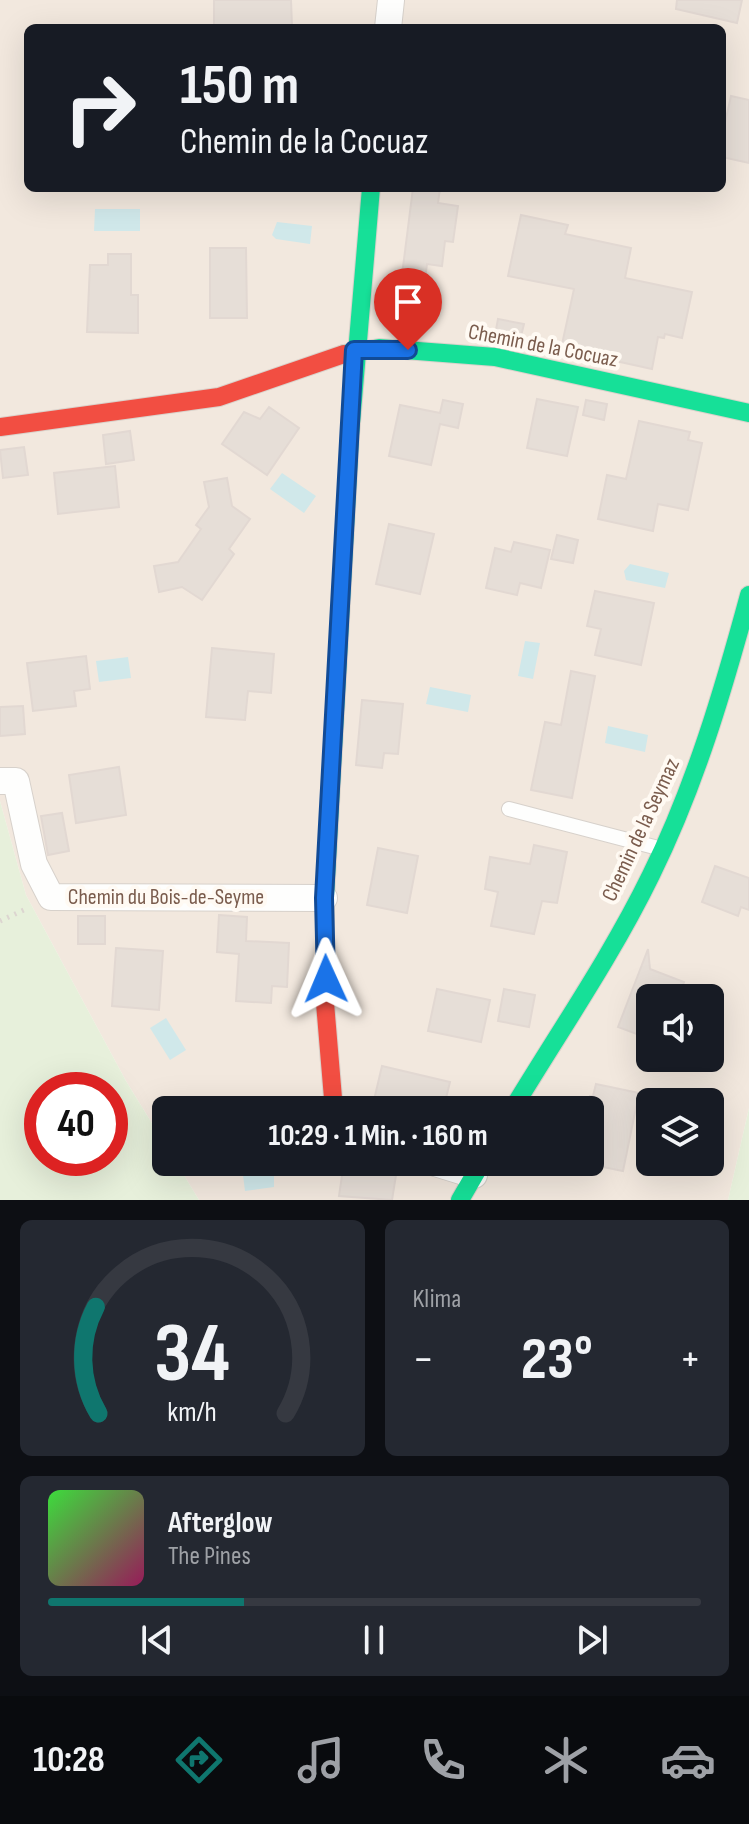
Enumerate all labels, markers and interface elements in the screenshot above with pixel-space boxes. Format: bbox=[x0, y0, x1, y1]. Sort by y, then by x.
text: 150 m bbox=[180, 53, 299, 120]
icon: right bbox=[48, 56, 152, 160]
text: Chemin de la Cocuaz bbox=[180, 121, 428, 164]
pin bbox=[374, 268, 442, 350]
icon: arrive bbox=[386, 280, 430, 324]
street label: Chemin de la Cocuaz bbox=[466, 318, 620, 374]
street label: Chemin de la Seymaz bbox=[596, 754, 686, 906]
street label: Chemin du Bois-de-Seyme bbox=[68, 884, 264, 911]
position arrow bbox=[284, 937, 368, 1021]
map controls bbox=[636, 984, 724, 1176]
button: sound bbox=[636, 984, 724, 1072]
speed limit sign: 40 bbox=[24, 1072, 128, 1176]
button: layers bbox=[636, 1088, 724, 1176]
text: 10:29 · 1 Min. · 160 m bbox=[268, 1118, 488, 1154]
text: Klima bbox=[413, 1284, 461, 1315]
text: 34 bbox=[154, 1305, 230, 1405]
text: 23° bbox=[521, 1324, 593, 1396]
text: − bbox=[413, 1333, 434, 1386]
text: + bbox=[679, 1333, 701, 1386]
text: km/h bbox=[168, 1395, 217, 1430]
text: Afterglow bbox=[168, 1505, 273, 1541]
text: The Pines bbox=[168, 1541, 251, 1572]
icon: previous bbox=[135, 1618, 179, 1662]
icon: pause bbox=[352, 1618, 396, 1662]
icon: next bbox=[570, 1618, 614, 1662]
icon: directions bbox=[171, 1732, 227, 1788]
icon: music bbox=[293, 1732, 349, 1788]
icon: phone bbox=[415, 1732, 471, 1788]
icon: climate bbox=[538, 1732, 594, 1788]
icon: car bbox=[660, 1732, 716, 1788]
text: 10:28 bbox=[33, 1739, 105, 1782]

